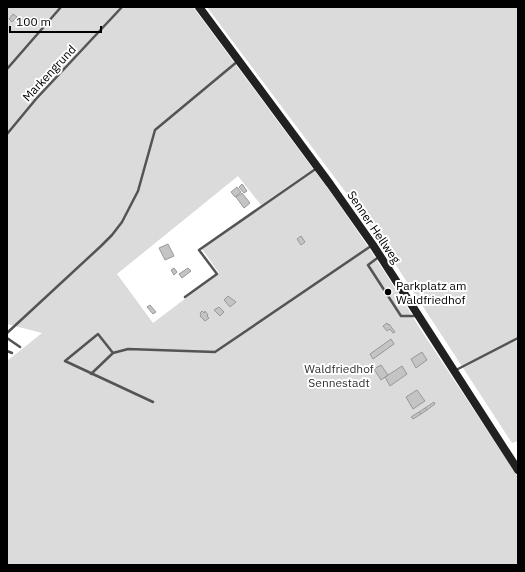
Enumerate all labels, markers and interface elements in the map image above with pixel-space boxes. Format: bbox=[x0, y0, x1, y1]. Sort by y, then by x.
scale bar bbox=[10, 8, 101, 34]
text: 100 m bbox=[16, 14, 51, 29]
street label: Markengrund bbox=[19, 42, 79, 104]
street label: Senner Hellweg bbox=[344, 188, 404, 267]
place label: Parkplatz am Waldfriedhof bbox=[396, 278, 466, 307]
marker: Parkplatz am Waldfriedhof bbox=[383, 287, 393, 297]
park label: Waldfriedhof Sennestadt bbox=[304, 361, 374, 390]

